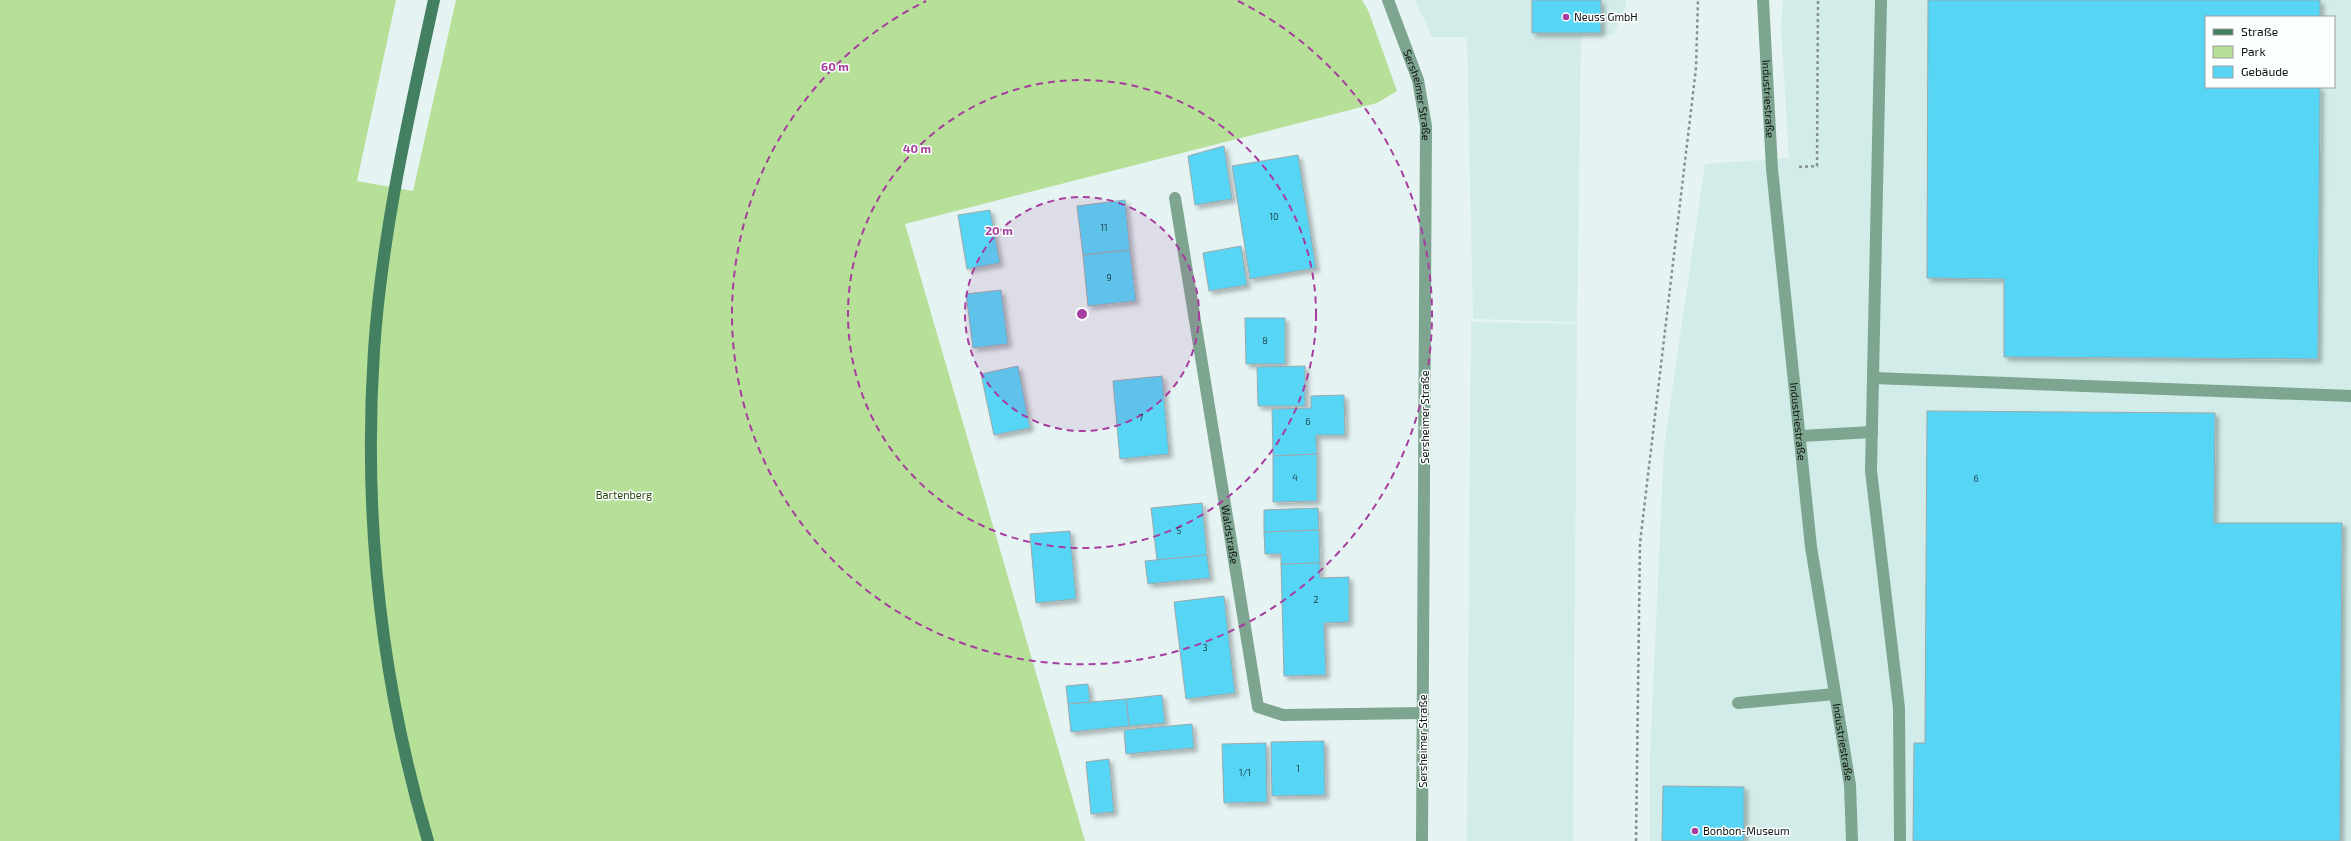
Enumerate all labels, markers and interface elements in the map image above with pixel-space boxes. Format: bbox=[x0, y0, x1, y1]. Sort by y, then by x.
place label: Neuss GmbH bbox=[1574, 10, 1638, 23]
marker: Neuss GmbH bbox=[1561, 12, 1571, 22]
legend bbox=[2205, 16, 2335, 88]
text: Straße bbox=[2241, 24, 2278, 38]
text: Park bbox=[2241, 44, 2266, 58]
street label: Sersheimer Straße bbox=[1401, 47, 1433, 141]
text: 60 m bbox=[821, 59, 849, 73]
street label: Industriestraße bbox=[1760, 59, 1777, 138]
text: Gebäude bbox=[2241, 64, 2289, 78]
text: 40 m bbox=[903, 141, 931, 155]
house number: 10 bbox=[1269, 211, 1279, 222]
house number: 11 bbox=[1100, 222, 1108, 233]
text: 20 m bbox=[985, 223, 1013, 237]
house number: 9 bbox=[1106, 272, 1112, 283]
centre of rings bbox=[1075, 307, 1089, 321]
house number: 8 bbox=[1262, 335, 1268, 346]
street label: Sersheimer Straße bbox=[1418, 370, 1431, 464]
street label: Industriestraße bbox=[1788, 382, 1809, 461]
house number: 7 bbox=[1139, 412, 1144, 423]
house number: 6 bbox=[1305, 416, 1311, 427]
house number: 4 bbox=[1292, 472, 1298, 483]
house number: 6 bbox=[1973, 473, 1979, 484]
park label: Bartenberg bbox=[596, 488, 652, 501]
street label: Waldstraße bbox=[1219, 504, 1242, 565]
house number: 5 bbox=[1177, 525, 1182, 536]
house number: 2 bbox=[1313, 594, 1319, 605]
house number: 3 bbox=[1202, 642, 1208, 653]
street label: Sersheimer Straße bbox=[1416, 694, 1429, 788]
street label: Industriestraße bbox=[1831, 702, 1856, 782]
house number: 1 bbox=[1296, 763, 1300, 774]
house number: 1/1 bbox=[1239, 767, 1251, 778]
place label: Bonbon-Museum bbox=[1703, 824, 1790, 837]
marker: Bonbon-Museum bbox=[1690, 826, 1700, 836]

